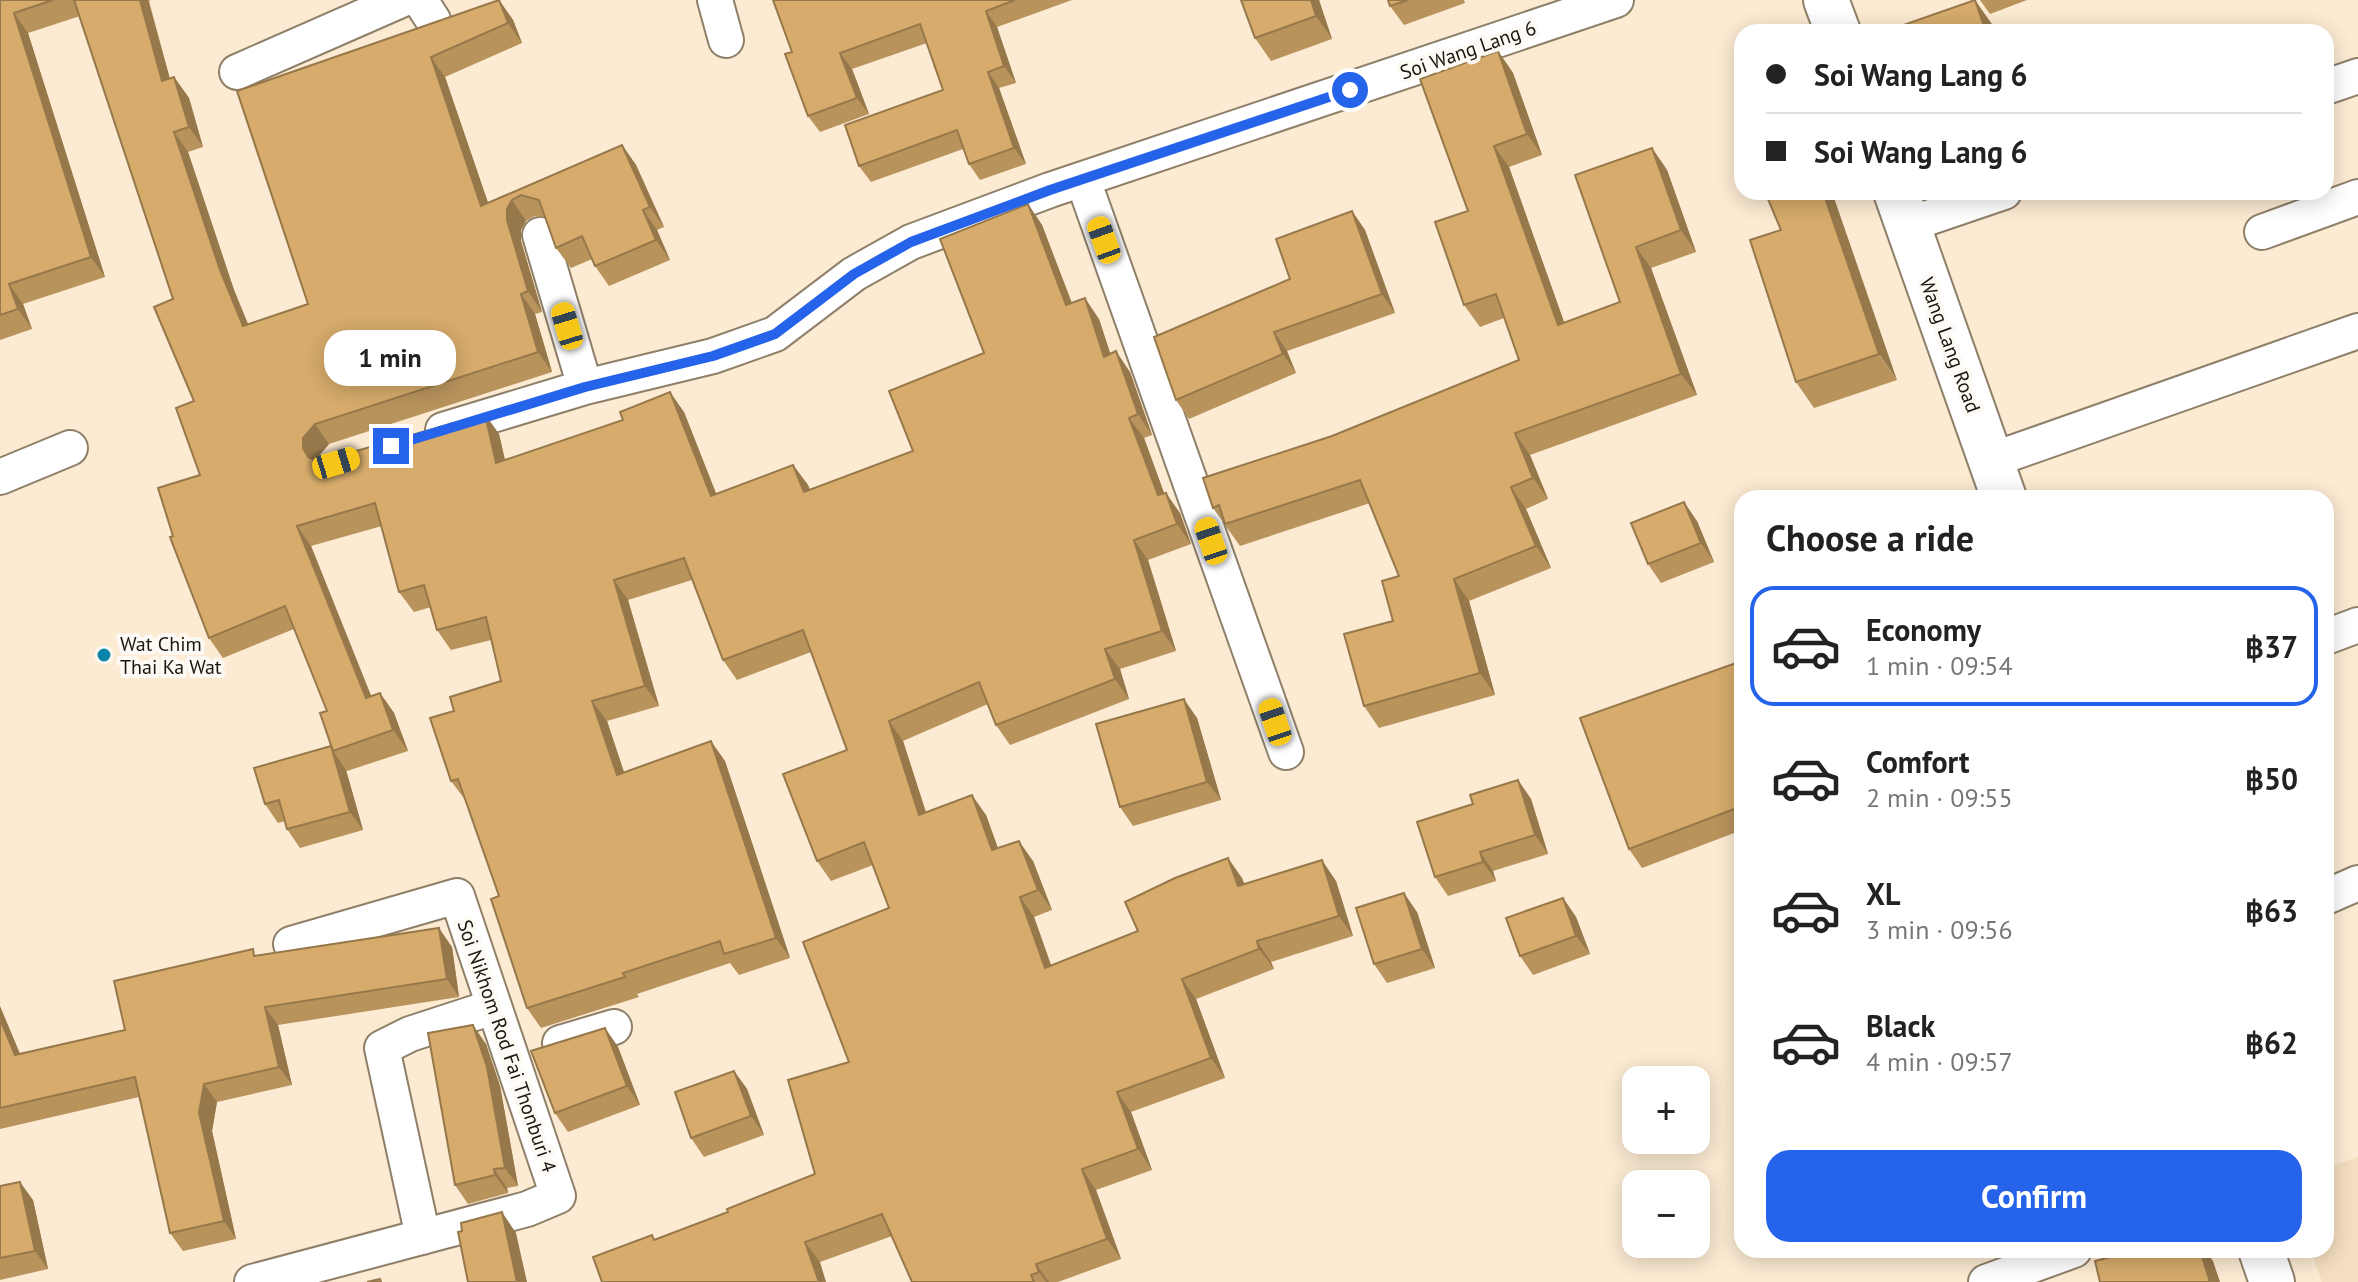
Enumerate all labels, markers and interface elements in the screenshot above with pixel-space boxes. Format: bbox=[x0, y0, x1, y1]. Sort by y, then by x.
street label: Soi Wang Lang 6 bbox=[1397, 15, 1539, 85]
text: Soi Wang Lang 6 bbox=[1814, 55, 2028, 94]
route start bbox=[1332, 72, 1368, 108]
text: Soi Wang Lang 6 bbox=[1814, 132, 2028, 171]
car bbox=[1085, 213, 1123, 267]
street label: Wang Lang Road bbox=[1914, 274, 1986, 416]
car bbox=[549, 300, 585, 352]
callout: 1 min bbox=[325, 330, 457, 386]
text: 1 min bbox=[358, 341, 422, 374]
route end bbox=[373, 428, 409, 464]
car bbox=[310, 445, 362, 481]
car bbox=[1192, 514, 1230, 568]
text: Choose a ride bbox=[1766, 514, 1974, 561]
icon: car bbox=[1770, 610, 1842, 682]
text: Economy bbox=[1866, 610, 1981, 649]
text: ฿37 bbox=[2245, 627, 2298, 666]
place label: Wat Chim Thai Ka Wat bbox=[120, 631, 222, 680]
marker: Wat Chim Thai Ka Wat bbox=[95, 646, 113, 664]
text: 1 min · 09:54 bbox=[1866, 649, 2013, 682]
car bbox=[1256, 695, 1294, 749]
icon: car bbox=[1770, 742, 1842, 814]
text: Comfort bbox=[1866, 742, 1969, 781]
text: ฿50 bbox=[2245, 759, 2298, 798]
text: 2 min · 09:55 bbox=[1866, 781, 2013, 814]
icon: car bbox=[1770, 874, 1842, 946]
text: XL bbox=[1866, 874, 1900, 913]
text: ฿63 bbox=[2245, 891, 2298, 930]
text: 3 min · 09:56 bbox=[1866, 913, 2013, 946]
street label: Soi Nikhom Rod Fai Thonburi 4 bbox=[451, 916, 563, 1176]
icon: car bbox=[1770, 1006, 1842, 1078]
text: Black bbox=[1866, 1006, 1935, 1045]
text: ฿62 bbox=[2245, 1023, 2298, 1062]
text: 4 min · 09:57 bbox=[1866, 1045, 2013, 1078]
map controls bbox=[1622, 1066, 1710, 1258]
button: + bbox=[1622, 1066, 1710, 1154]
button: Confirm bbox=[1766, 1150, 2302, 1242]
button: − bbox=[1622, 1170, 1710, 1258]

